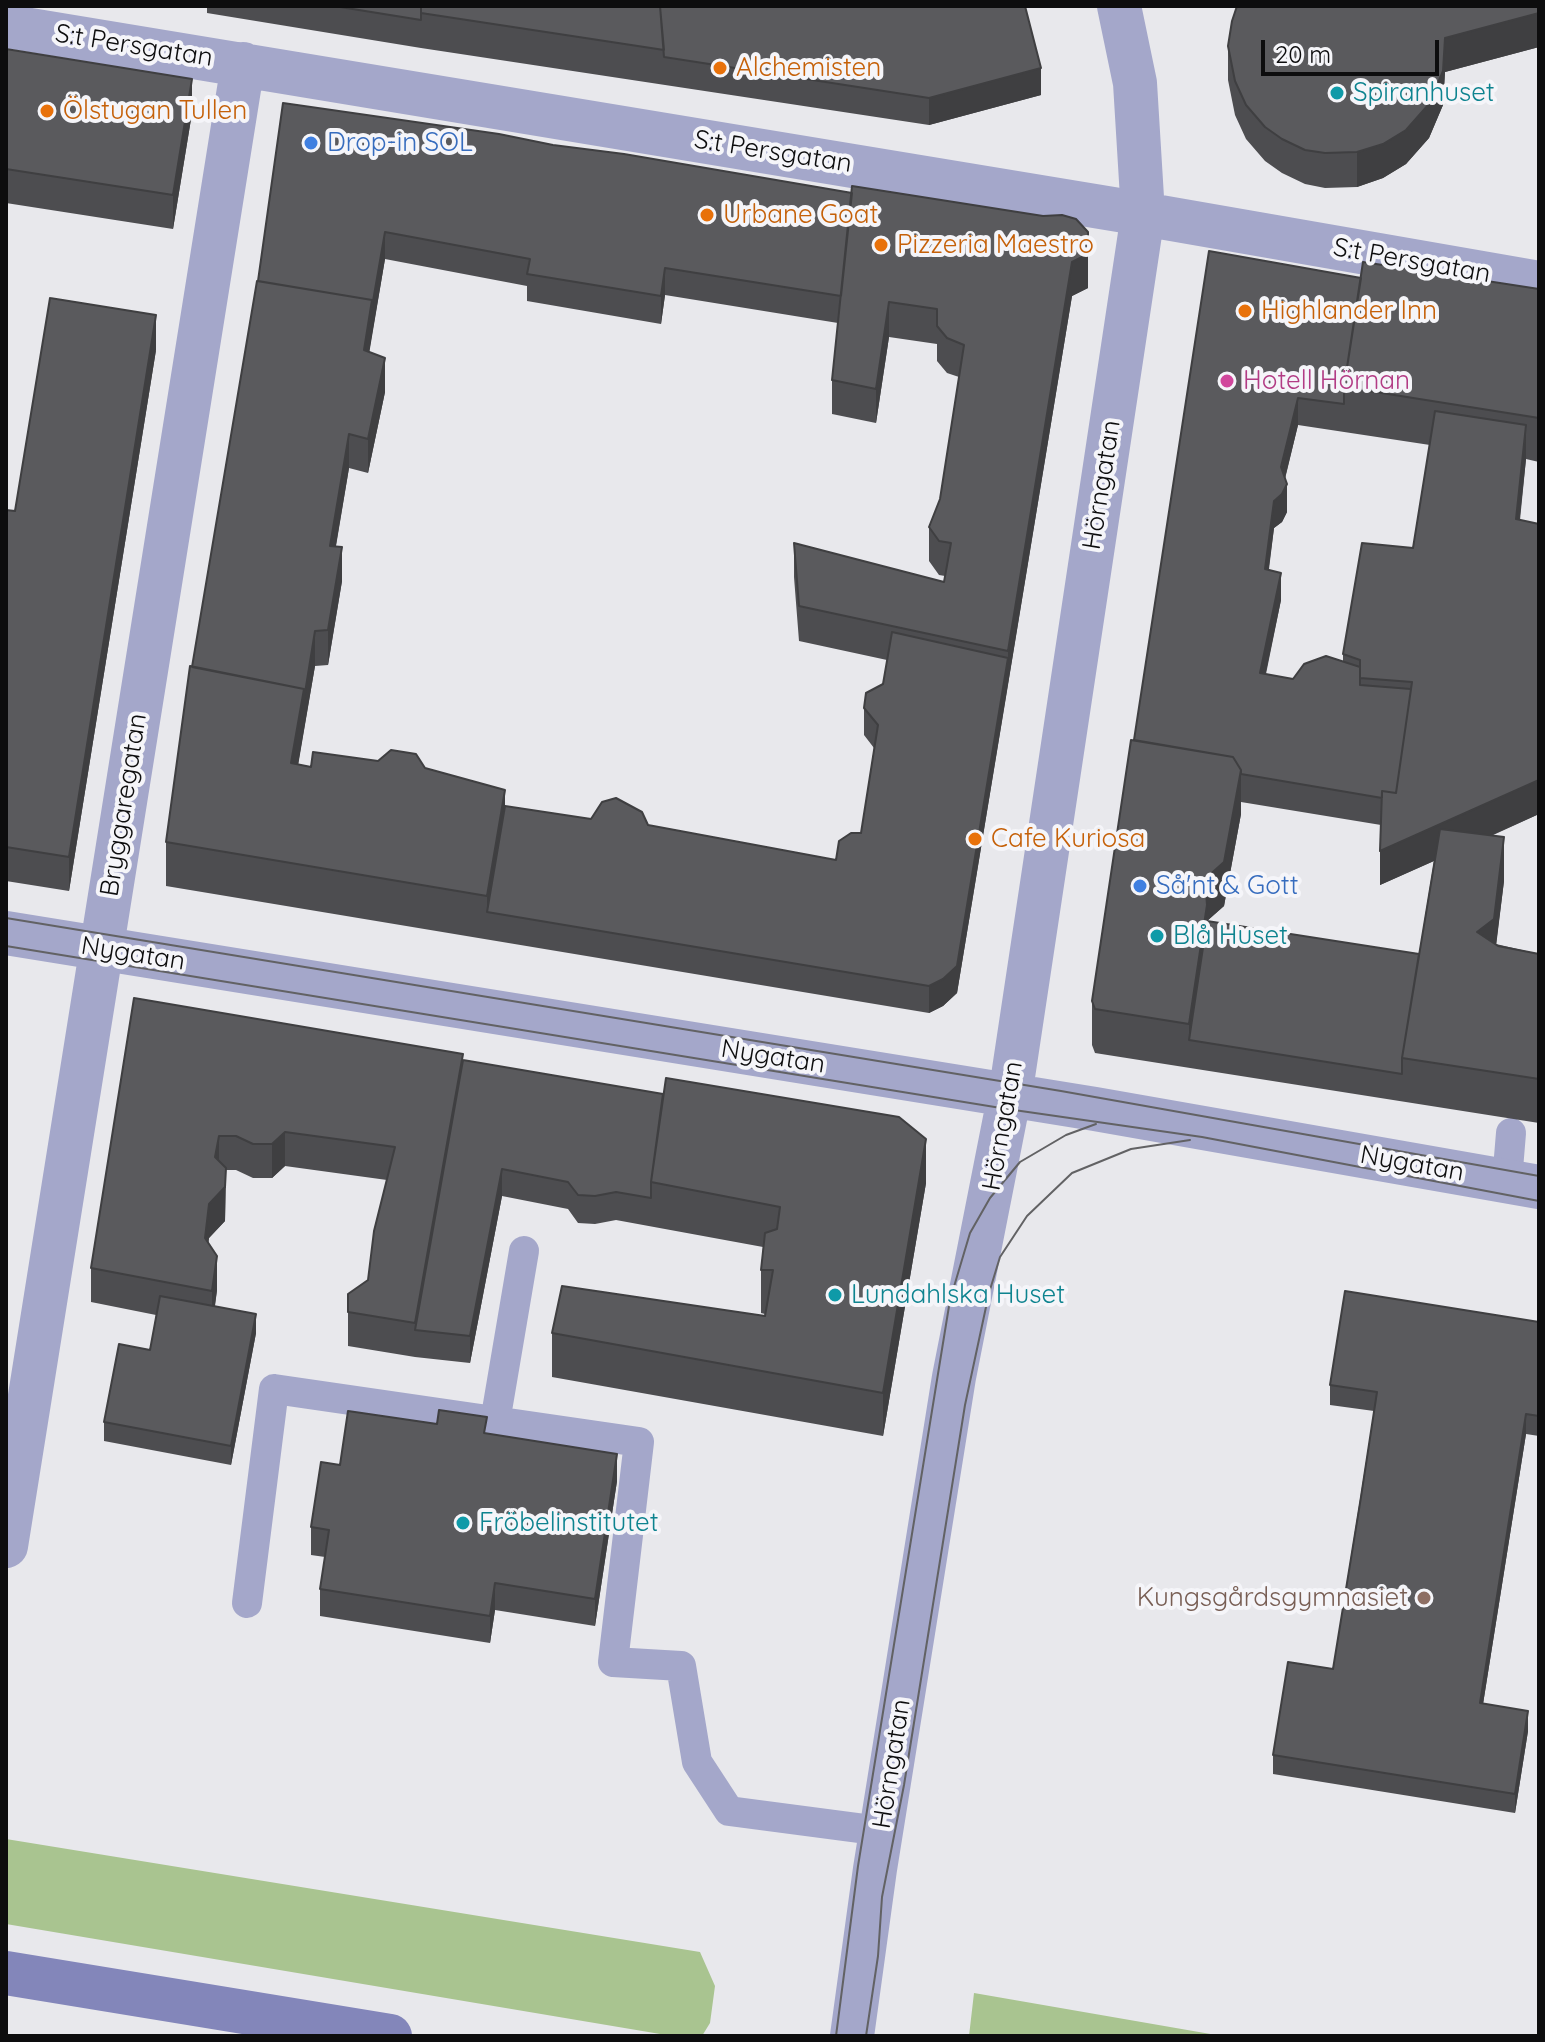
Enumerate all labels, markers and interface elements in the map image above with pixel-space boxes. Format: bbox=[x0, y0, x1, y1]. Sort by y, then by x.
street label: S:t Persgatan bbox=[53, 18, 215, 74]
scale bar bbox=[1265, 24, 1443, 74]
text: 20 m bbox=[1275, 39, 1331, 69]
place label: Alchemisten bbox=[736, 52, 881, 84]
marker: Alchemisten bbox=[711, 59, 729, 77]
place label: Spiranhuset bbox=[1353, 77, 1495, 109]
marker: Spiranhuset bbox=[1328, 84, 1346, 102]
place label: Ölstugan Tullen bbox=[63, 95, 247, 127]
marker: Ölstugan Tullen bbox=[38, 102, 56, 120]
street label: S:t Persgatan bbox=[692, 124, 854, 180]
place label: Drop-in SOL bbox=[327, 127, 473, 159]
marker: Drop-in SOL bbox=[302, 134, 320, 152]
place label: Urbane Goat bbox=[723, 199, 878, 231]
marker: Urbane Goat bbox=[698, 206, 716, 224]
place label: Pizzeria Maestro bbox=[897, 229, 1094, 261]
street label: S:t Persgatan bbox=[1331, 232, 1493, 290]
marker: Pizzeria Maestro bbox=[872, 236, 890, 254]
place label: Highlander Inn bbox=[1261, 295, 1437, 327]
marker: Highlander Inn bbox=[1236, 302, 1254, 320]
place label: Hotell Hörnan bbox=[1243, 365, 1410, 397]
marker: Hotell Hörnan bbox=[1218, 372, 1236, 390]
street label: Hörngatan bbox=[1076, 418, 1128, 552]
street label: Bryggaregatan bbox=[94, 711, 154, 899]
place label: Cafe Kuriosa bbox=[991, 823, 1145, 855]
marker: Cafe Kuriosa bbox=[966, 830, 984, 848]
place label: Så'nt & Gott bbox=[1156, 870, 1298, 902]
marker: Så'nt & Gott bbox=[1131, 877, 1149, 895]
place label: Blå Huset bbox=[1173, 920, 1288, 952]
marker: Blå Huset bbox=[1148, 927, 1166, 945]
street label: Nygatan bbox=[79, 930, 187, 978]
street label: Nygatan bbox=[719, 1033, 827, 1081]
street label: Hörngatan bbox=[976, 1059, 1030, 1193]
street label: Nygatan bbox=[1358, 1140, 1466, 1188]
place label: Lundahlska Huset bbox=[851, 1279, 1065, 1311]
marker: Lundahlska Huset bbox=[826, 1286, 844, 1304]
place label: Fröbelinstitutet bbox=[479, 1507, 659, 1539]
marker: Fröbelinstitutet bbox=[454, 1514, 472, 1532]
place label: Kungsgårdsgymnasiet bbox=[1137, 1582, 1408, 1614]
marker: Kungsgårdsgymnasiet bbox=[1415, 1589, 1433, 1607]
street label: Hörngatan bbox=[866, 1697, 918, 1831]

